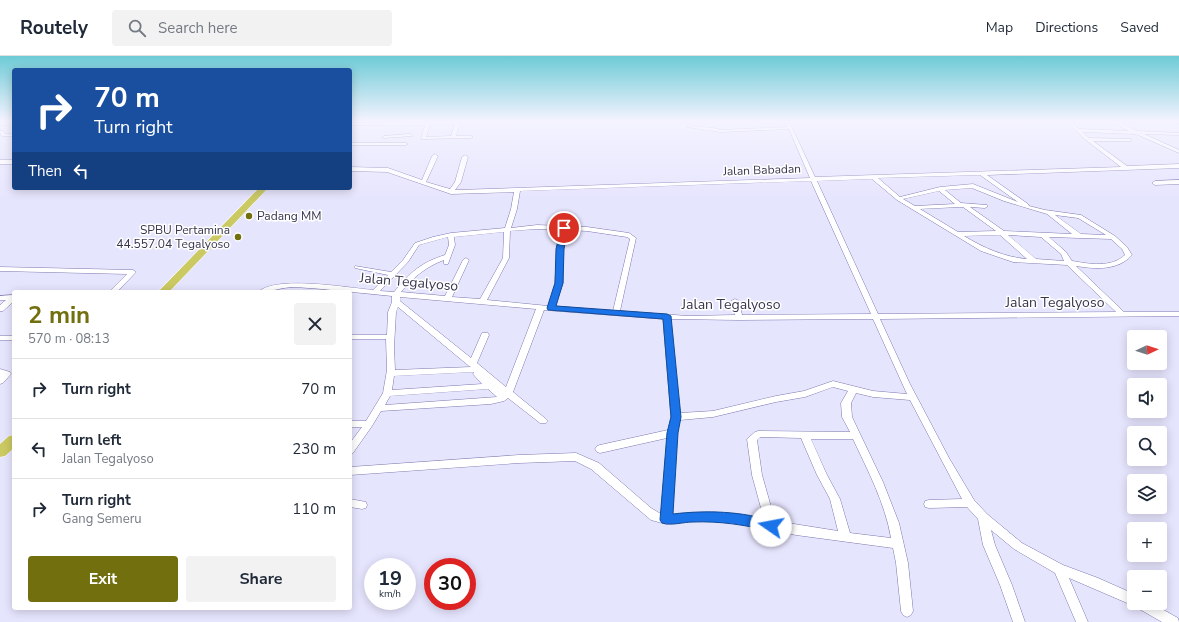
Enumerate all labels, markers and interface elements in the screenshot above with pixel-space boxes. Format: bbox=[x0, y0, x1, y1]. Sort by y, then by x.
search box bbox=[112, 10, 392, 46]
text: Routely bbox=[20, 15, 88, 41]
icon: search bbox=[126, 17, 148, 39]
text: Search here bbox=[158, 18, 238, 38]
text: Map bbox=[986, 18, 1013, 37]
text: Directions bbox=[1035, 18, 1098, 37]
text: Saved bbox=[1120, 18, 1159, 37]
text: 70 m bbox=[94, 79, 160, 117]
icon: right bbox=[28, 84, 80, 136]
text: Turn right bbox=[94, 115, 173, 139]
icon: left bbox=[70, 160, 92, 182]
text: Then bbox=[28, 161, 62, 181]
street label: Jalan Babadan bbox=[722, 161, 801, 179]
place label: Padang MM bbox=[257, 208, 321, 224]
marker: Padang MM bbox=[244, 211, 254, 221]
pin bbox=[547, 211, 581, 245]
icon: arrive bbox=[553, 217, 575, 239]
place label: SPBU Pertamina 44.557.04 Tegalyoso bbox=[116, 222, 230, 252]
marker: SPBU Pertamina 44.557.04 Tegalyoso bbox=[233, 232, 243, 242]
street label: Jalan Tegalyoso bbox=[358, 268, 459, 296]
street label: Jalan Tegalyoso bbox=[1005, 293, 1105, 312]
street label: Jalan Tegalyoso bbox=[681, 295, 781, 314]
text: 2 min bbox=[28, 299, 90, 331]
button: close bbox=[294, 303, 336, 345]
text: 570 m · 08:13 bbox=[28, 330, 110, 348]
north arrow bbox=[1127, 330, 1167, 370]
map controls bbox=[1127, 330, 1167, 610]
icon: right bbox=[28, 378, 50, 400]
button: sound bbox=[1127, 378, 1167, 418]
text: Turn right bbox=[62, 379, 131, 399]
text: 70 m bbox=[301, 379, 336, 399]
button: search bbox=[1127, 426, 1167, 466]
text: Turn left bbox=[62, 430, 121, 450]
icon: left bbox=[28, 438, 50, 460]
text: 230 m bbox=[292, 439, 336, 459]
text: Jalan Tegalyoso bbox=[62, 450, 154, 468]
button: layers bbox=[1127, 474, 1167, 514]
text: Turn right bbox=[62, 490, 131, 510]
icon: right bbox=[28, 498, 50, 520]
text: 110 m bbox=[292, 499, 336, 519]
position arrow bbox=[750, 505, 792, 547]
text: Gang Semeru bbox=[62, 510, 142, 528]
button: + bbox=[1127, 522, 1167, 562]
button: Exit bbox=[28, 556, 178, 602]
button: Share bbox=[186, 556, 336, 602]
speed limit sign: 30 bbox=[424, 558, 476, 610]
text: 19 bbox=[378, 565, 402, 592]
button: − bbox=[1127, 570, 1167, 610]
text: km/h bbox=[379, 587, 401, 601]

